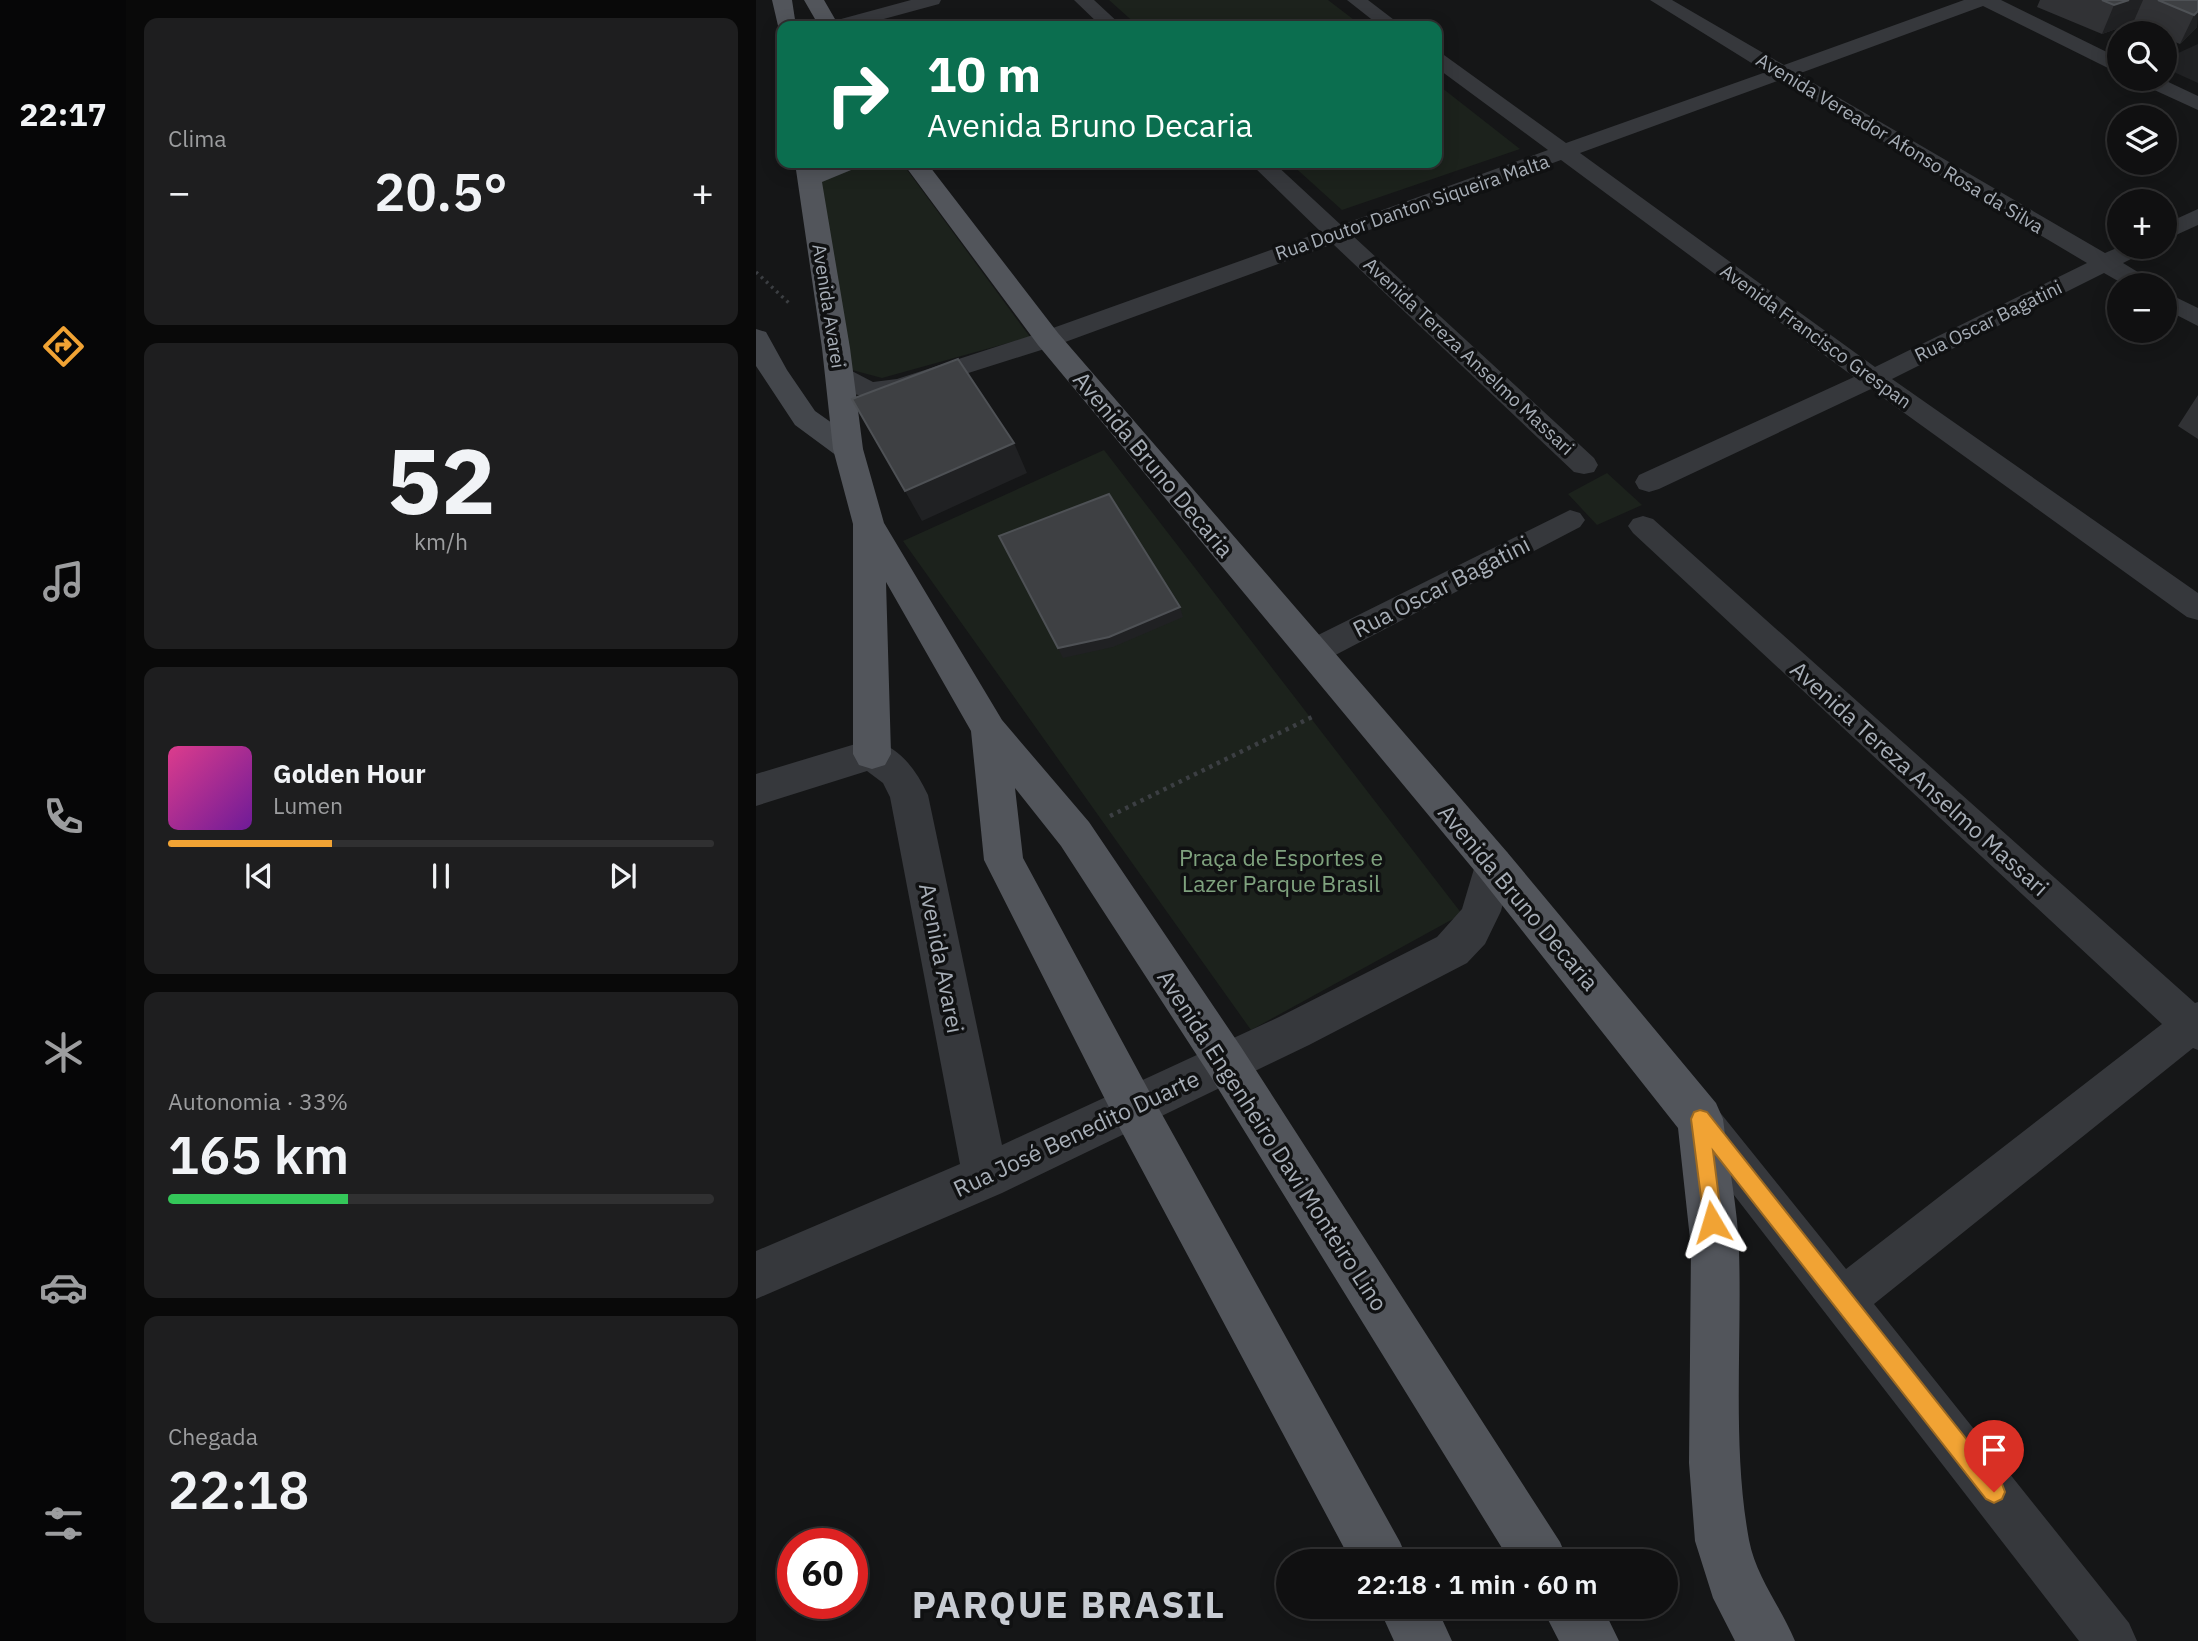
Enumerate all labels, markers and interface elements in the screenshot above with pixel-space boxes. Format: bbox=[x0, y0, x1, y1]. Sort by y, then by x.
map controls bbox=[2107, 21, 2177, 343]
button: search bbox=[2107, 21, 2177, 91]
text: 10 m bbox=[927, 42, 1041, 105]
street label: Avenida Vereador Afonso Rosa da Silva bbox=[1752, 48, 2048, 238]
icon: right bbox=[812, 49, 903, 140]
text: 22:17 bbox=[19, 93, 107, 135]
text: Avenida Bruno Decaria bbox=[927, 104, 1253, 146]
button: layers bbox=[2107, 105, 2177, 175]
text: Clima bbox=[168, 123, 227, 153]
street label: Rua Doutor Danton Siqueira Malta bbox=[1272, 149, 1552, 265]
text: 20.5° bbox=[374, 158, 508, 225]
text: − bbox=[168, 167, 191, 216]
text: + bbox=[691, 167, 714, 216]
button: + bbox=[2107, 189, 2177, 259]
street label: Avenida Avarei bbox=[807, 242, 851, 370]
street label: Avenida Tereza Anselmo Massari bbox=[1359, 252, 1579, 460]
street label: Avenida Francisco Grespan bbox=[1716, 259, 1916, 413]
button: − bbox=[2107, 273, 2177, 343]
street label: Rua Oscar Bagatini bbox=[1910, 275, 2066, 367]
icon: directions bbox=[39, 322, 88, 371]
street label: Avenida Bruno Decaria bbox=[1067, 365, 1241, 563]
text: 52 bbox=[386, 421, 496, 539]
text: km/h bbox=[414, 526, 468, 556]
street label: Rua Oscar Bagatini bbox=[1347, 528, 1535, 644]
icon: music bbox=[39, 557, 88, 606]
street label: Avenida Tereza Anselmo Massari bbox=[1785, 654, 2055, 902]
text: Golden Hour bbox=[273, 756, 426, 790]
text: Lumen bbox=[273, 790, 343, 820]
icon: phone bbox=[39, 792, 88, 841]
street label: Avenida Bruno Decaria bbox=[1432, 798, 1606, 996]
park label: Praça de Esportes e Lazer Parque Brasil bbox=[1179, 842, 1383, 898]
icon: previous bbox=[240, 857, 278, 895]
icon: pause bbox=[422, 857, 460, 895]
icon: next bbox=[604, 857, 642, 895]
street label: Avenida Avarei bbox=[913, 880, 971, 1036]
street label: Avenida Engenheiro Davi Monteiro Lino bbox=[1151, 964, 1395, 1316]
icon: climate bbox=[39, 1028, 88, 1077]
street label: Rua José Benedito Duarte bbox=[948, 1063, 1204, 1203]
text: Autonomia · 33% bbox=[168, 1086, 348, 1116]
text: 165 km bbox=[168, 1121, 349, 1188]
position arrow bbox=[1675, 1185, 1749, 1259]
icon: car bbox=[39, 1263, 88, 1312]
pin bbox=[1964, 1420, 2024, 1492]
text: Chegada bbox=[168, 1421, 258, 1451]
icon: arrive bbox=[1975, 1431, 2013, 1469]
text: 22:18 bbox=[168, 1456, 309, 1523]
icon: filters bbox=[39, 1499, 88, 1548]
speed limit sign: 60 bbox=[777, 1528, 868, 1619]
text: 22:18 · 1 min · 60 m bbox=[1356, 1567, 1598, 1601]
district label: PARQUE BRASIL bbox=[912, 1580, 1226, 1628]

